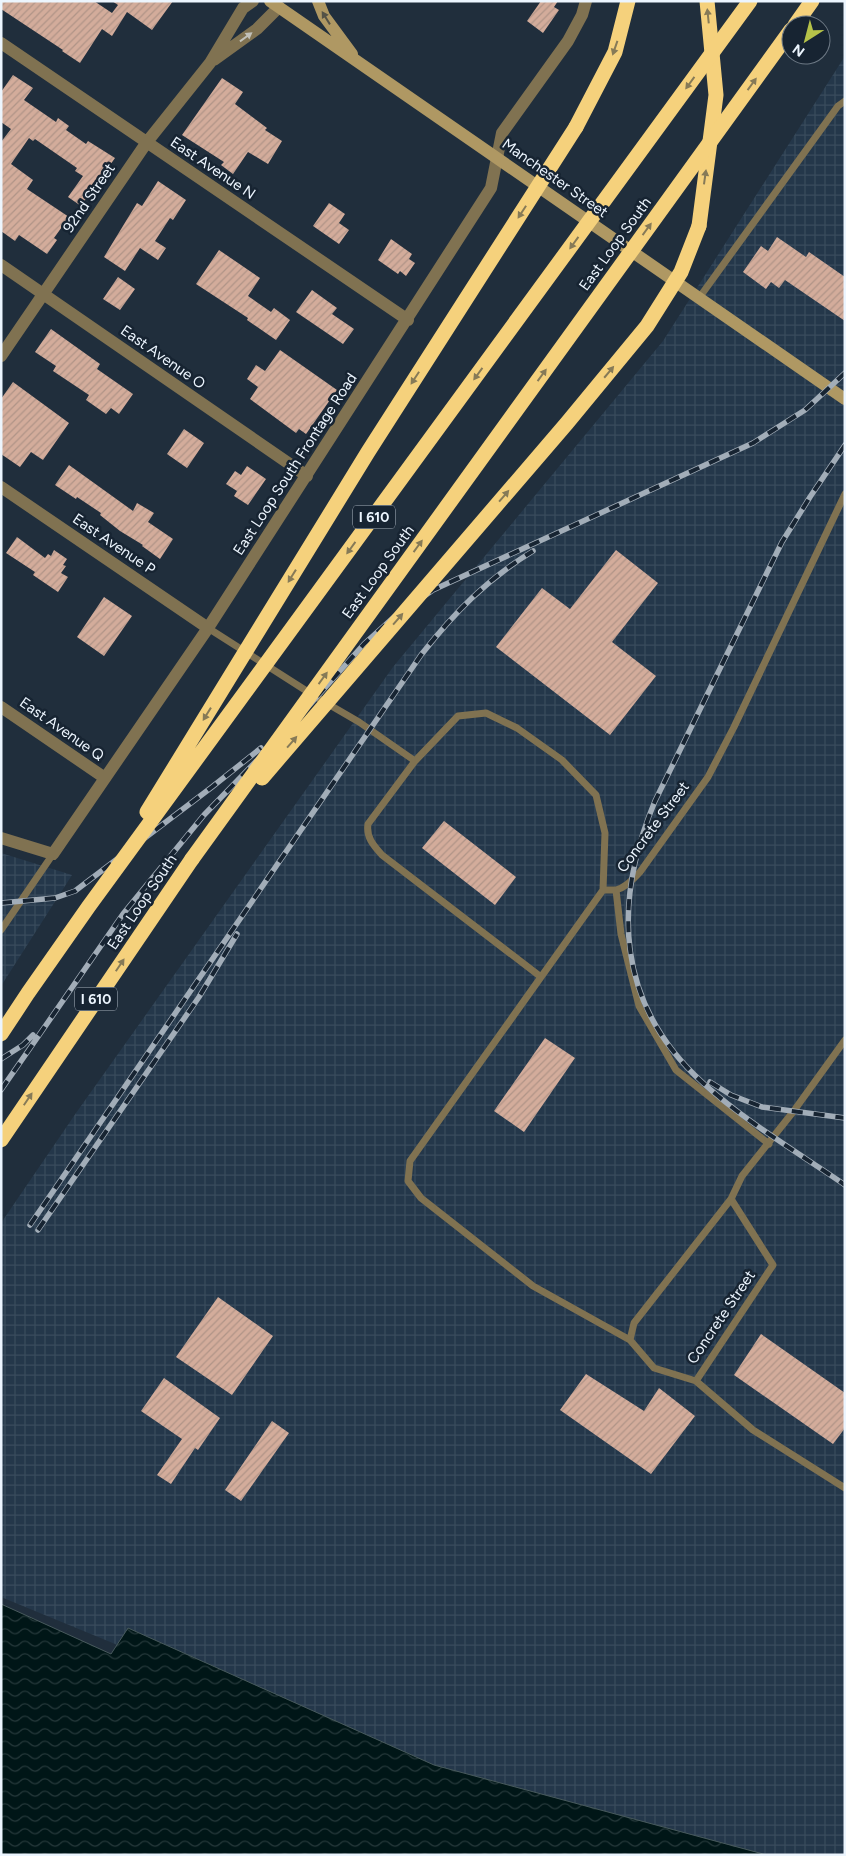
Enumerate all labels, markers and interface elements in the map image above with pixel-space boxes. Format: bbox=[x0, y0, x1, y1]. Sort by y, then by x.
one-way arrow bbox=[704, 8, 712, 24]
one-way arrow bbox=[322, 11, 331, 24]
north arrow bbox=[781, 15, 831, 65]
one-way arrow bbox=[239, 32, 253, 42]
text: N bbox=[789, 40, 808, 60]
one-way arrow bbox=[611, 41, 619, 56]
one-way arrow bbox=[685, 76, 696, 89]
one-way arrow bbox=[747, 77, 757, 90]
street label: East Avenue N bbox=[167, 133, 259, 203]
street label: Manchester Street bbox=[499, 135, 612, 221]
street label: 92nd Street bbox=[59, 160, 119, 236]
one-way arrow bbox=[702, 169, 710, 185]
street label: East Loop South bbox=[575, 194, 655, 294]
one-way arrow bbox=[517, 206, 527, 219]
one-way arrow bbox=[642, 223, 652, 236]
one-way arrow bbox=[569, 236, 579, 250]
street label: East Avenue O bbox=[117, 321, 209, 393]
one-way arrow bbox=[603, 366, 615, 378]
one-way arrow bbox=[473, 367, 483, 381]
one-way arrow bbox=[536, 369, 547, 382]
street label: East Loop South Frontage Road bbox=[229, 370, 361, 558]
one-way arrow bbox=[411, 372, 420, 385]
one-way arrow bbox=[498, 490, 510, 502]
road number: I 610 bbox=[353, 506, 395, 528]
street label: East Avenue P bbox=[69, 510, 159, 578]
street label: East Loop South bbox=[338, 522, 418, 622]
one-way arrow bbox=[413, 539, 423, 553]
one-way arrow bbox=[347, 541, 357, 554]
one-way arrow bbox=[288, 569, 297, 582]
one-way arrow bbox=[392, 613, 403, 625]
one-way arrow bbox=[318, 671, 328, 684]
street label: East Avenue Q bbox=[16, 693, 108, 765]
one-way arrow bbox=[202, 708, 212, 721]
one-way arrow bbox=[287, 736, 298, 749]
street label: Concrete Street bbox=[613, 778, 693, 876]
street label: East Loop South bbox=[104, 851, 180, 953]
one-way arrow bbox=[115, 958, 125, 972]
road number: I 610 bbox=[75, 988, 117, 1011]
one-way arrow bbox=[24, 1093, 33, 1106]
street label: Concrete Street bbox=[683, 1267, 759, 1367]

